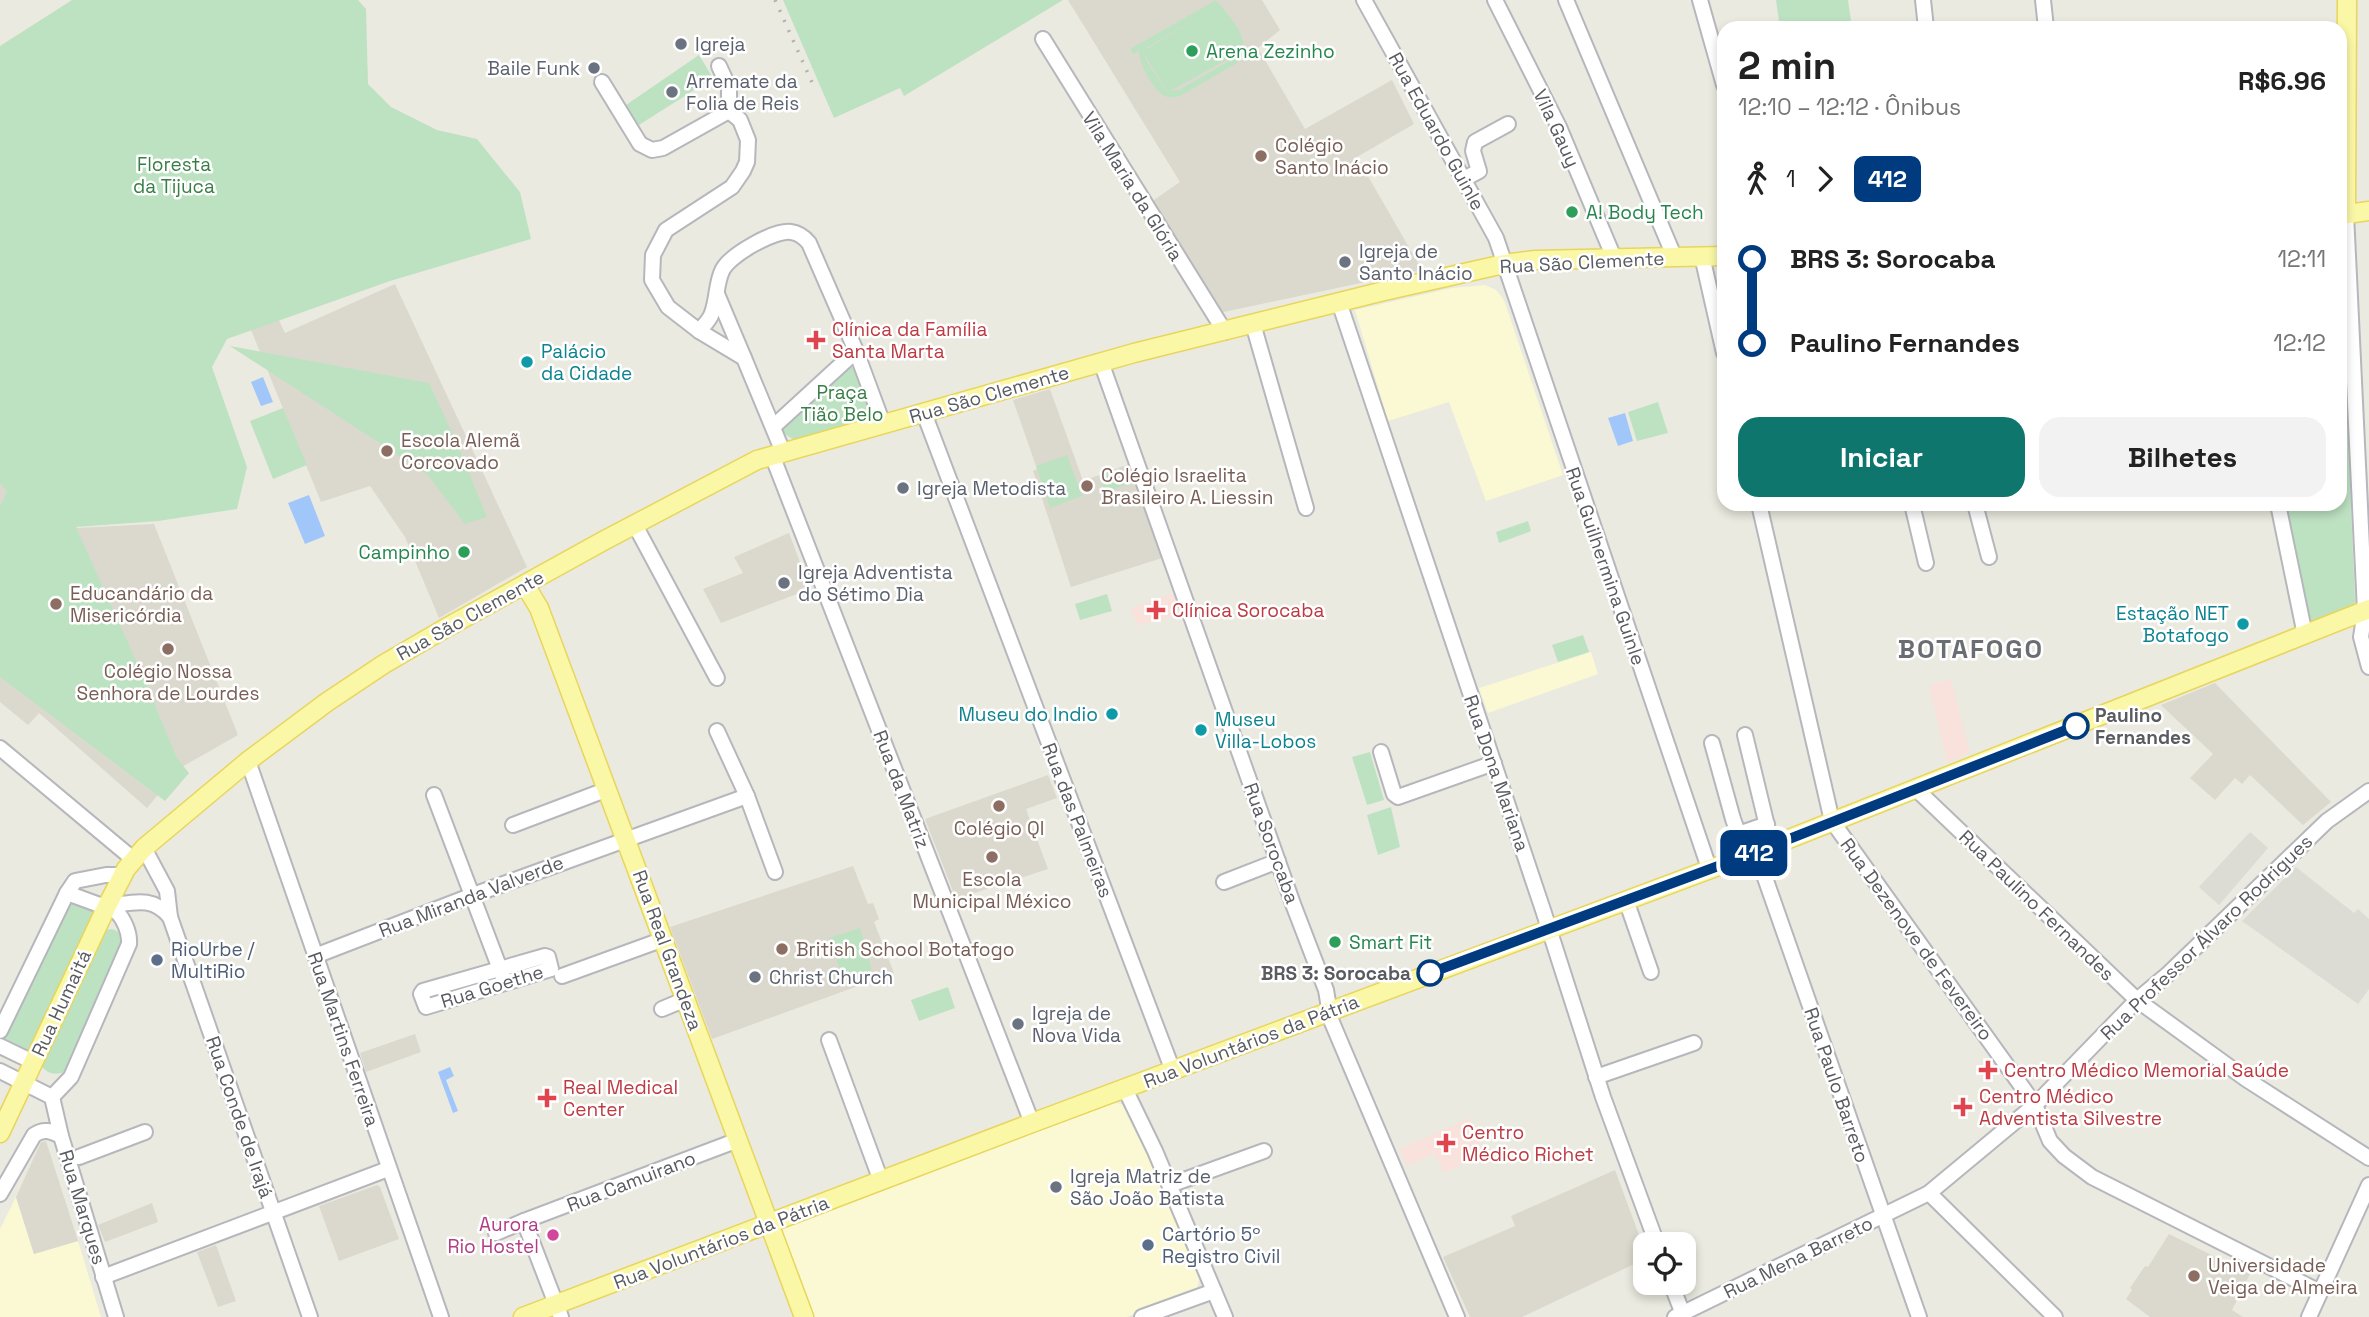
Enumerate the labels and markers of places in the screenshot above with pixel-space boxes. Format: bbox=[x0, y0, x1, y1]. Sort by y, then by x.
place label: Igreja bbox=[695, 32, 746, 57]
marker: Igreja bbox=[673, 36, 689, 52]
place label: Arena Zezinho bbox=[1206, 39, 1335, 64]
marker: Arena Zezinho bbox=[1184, 43, 1200, 59]
place label: Baile Funk bbox=[487, 56, 580, 81]
marker: Baile Funk bbox=[586, 60, 602, 76]
place label: Arremate da Folia de Reis bbox=[686, 69, 799, 116]
marker: Arremate da Folia de Reis bbox=[664, 84, 680, 100]
place label: Colégio Santo Inácio bbox=[1275, 133, 1389, 180]
marker: Colégio Santo Inácio bbox=[1253, 148, 1269, 164]
place label: A! Body Tech bbox=[1586, 200, 1704, 225]
marker: A! Body Tech bbox=[1564, 204, 1580, 220]
place label: Igreja de Santo Inácio bbox=[1359, 239, 1473, 286]
marker: Igreja de Santo Inácio bbox=[1337, 254, 1353, 270]
place label: Clínica da Família Santa Marta bbox=[832, 317, 987, 364]
marker: Clínica da Família Santa Marta bbox=[806, 330, 826, 350]
place label: Palácio da Cidade bbox=[541, 339, 632, 386]
marker: Palácio da Cidade bbox=[519, 354, 535, 370]
place label: Escola Alemã Corcovado bbox=[401, 428, 520, 475]
marker: Escola Alemã Corcovado bbox=[379, 443, 395, 459]
place label: Colégio Israelita Brasileiro A. Liessin bbox=[1101, 463, 1273, 510]
place label: Igreja Metodista bbox=[917, 476, 1066, 501]
marker: Colégio Israelita Brasileiro A. Liessin bbox=[1079, 478, 1095, 494]
marker: Igreja Metodista bbox=[895, 480, 911, 496]
place label: Campinho bbox=[359, 540, 450, 565]
marker: Campinho bbox=[456, 544, 472, 560]
place label: Igreja Adventista do Sétimo Dia bbox=[798, 560, 953, 607]
marker: Igreja Adventista do Sétimo Dia bbox=[776, 575, 792, 591]
place label: Educandário da Misericórdia bbox=[70, 581, 213, 628]
marker: Educandário da Misericórdia bbox=[48, 596, 64, 612]
place label: Clínica Sorocaba bbox=[1172, 598, 1324, 623]
marker: Clínica Sorocaba bbox=[1146, 600, 1166, 620]
place label: Estação NET Botafogo bbox=[2116, 601, 2229, 648]
marker: Estação NET Botafogo bbox=[2235, 616, 2251, 632]
marker: Colégio Nossa Senhora de Lourdes bbox=[160, 641, 176, 657]
place label: Colégio Nossa Senhora de Lourdes bbox=[77, 659, 259, 706]
place label: Museu do Indio bbox=[958, 702, 1098, 727]
place label: Paulino Fernandes bbox=[2095, 703, 2191, 750]
marker: Museu do Indio bbox=[1104, 706, 1120, 722]
place label: Museu Villa-Lobos bbox=[1215, 707, 1316, 754]
marker: Paulino Fernandes bbox=[2063, 713, 2089, 739]
marker: Museu Villa-Lobos bbox=[1193, 722, 1209, 738]
marker: Colégio QI bbox=[991, 798, 1007, 814]
place label: Colégio QI bbox=[954, 816, 1044, 841]
marker: Escola Municipal México bbox=[984, 849, 1000, 865]
place label: Escola Municipal México bbox=[912, 867, 1072, 914]
place label: Smart Fit bbox=[1349, 930, 1432, 955]
marker: Smart Fit bbox=[1327, 934, 1343, 950]
place label: RioUrbe / MultiRio bbox=[171, 937, 256, 984]
place label: British School Botafogo bbox=[796, 937, 1015, 962]
marker: British School Botafogo bbox=[774, 941, 790, 957]
marker: RioUrbe / MultiRio bbox=[149, 952, 165, 968]
marker: BRS 3: Sorocaba bbox=[1417, 960, 1443, 986]
place label: BRS 3: Sorocaba bbox=[1261, 961, 1411, 986]
place label: Christ Church bbox=[769, 965, 893, 990]
marker: Christ Church bbox=[747, 969, 763, 985]
place label: Igreja de Nova Vida bbox=[1032, 1001, 1121, 1048]
marker: Igreja de Nova Vida bbox=[1010, 1016, 1026, 1032]
place label: Centro Médico Memorial Saúde bbox=[2004, 1058, 2289, 1083]
marker: Centro Médico Memorial Saúde bbox=[1978, 1060, 1998, 1080]
place label: Real Medical Center bbox=[563, 1075, 678, 1122]
place label: Centro Médico Adventista Silvestre bbox=[1979, 1084, 2162, 1131]
marker: Real Medical Center bbox=[537, 1088, 557, 1108]
marker: Centro Médico Adventista Silvestre bbox=[1953, 1097, 1973, 1117]
place label: Centro Médico Richet bbox=[1462, 1120, 1594, 1167]
marker: Centro Médico Richet bbox=[1436, 1133, 1456, 1153]
place label: Igreja Matriz de São João Batista bbox=[1070, 1164, 1225, 1211]
marker: Igreja Matriz de São João Batista bbox=[1048, 1179, 1064, 1195]
place label: Aurora Rio Hostel bbox=[447, 1212, 539, 1259]
place label: Cartório 5º Registro Civil bbox=[1162, 1222, 1280, 1269]
marker: Aurora Rio Hostel bbox=[545, 1227, 561, 1243]
marker: Cartório 5º Registro Civil bbox=[1140, 1237, 1156, 1253]
place label: Universidade Veiga de Almeira bbox=[2208, 1253, 2358, 1300]
marker: Universidade Veiga de Almeira bbox=[2186, 1268, 2202, 1284]

